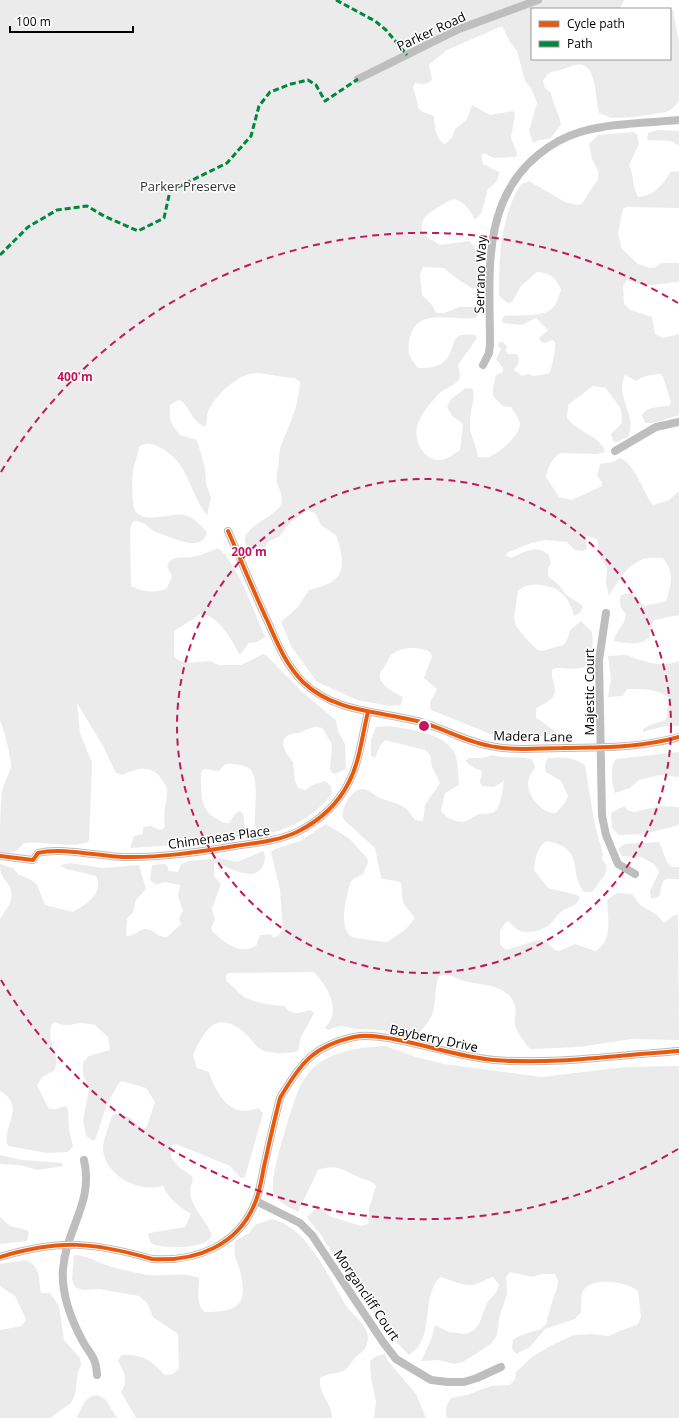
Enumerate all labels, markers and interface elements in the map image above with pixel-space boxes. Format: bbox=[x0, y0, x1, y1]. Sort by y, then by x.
street label: Parker Road bbox=[394, 7, 468, 55]
scale bar bbox=[10, 8, 133, 34]
legend bbox=[531, 8, 671, 60]
text: 100 m bbox=[16, 13, 51, 30]
text: Cycle path bbox=[567, 15, 625, 32]
text: Path bbox=[567, 35, 593, 52]
park label: Parker Preserve bbox=[140, 177, 236, 195]
street label: Serrano Way bbox=[470, 236, 490, 314]
text: 400 m bbox=[57, 368, 93, 385]
text: 200 m bbox=[231, 543, 267, 560]
street label: Majestic Court bbox=[580, 648, 598, 736]
centre of rings bbox=[417, 719, 431, 733]
street label: Madera Lane bbox=[493, 726, 573, 746]
street label: Chimeneas Place bbox=[167, 821, 271, 853]
street label: Bayberry Drive bbox=[388, 1020, 480, 1056]
street label: Morgancliff Court bbox=[330, 1246, 404, 1344]

